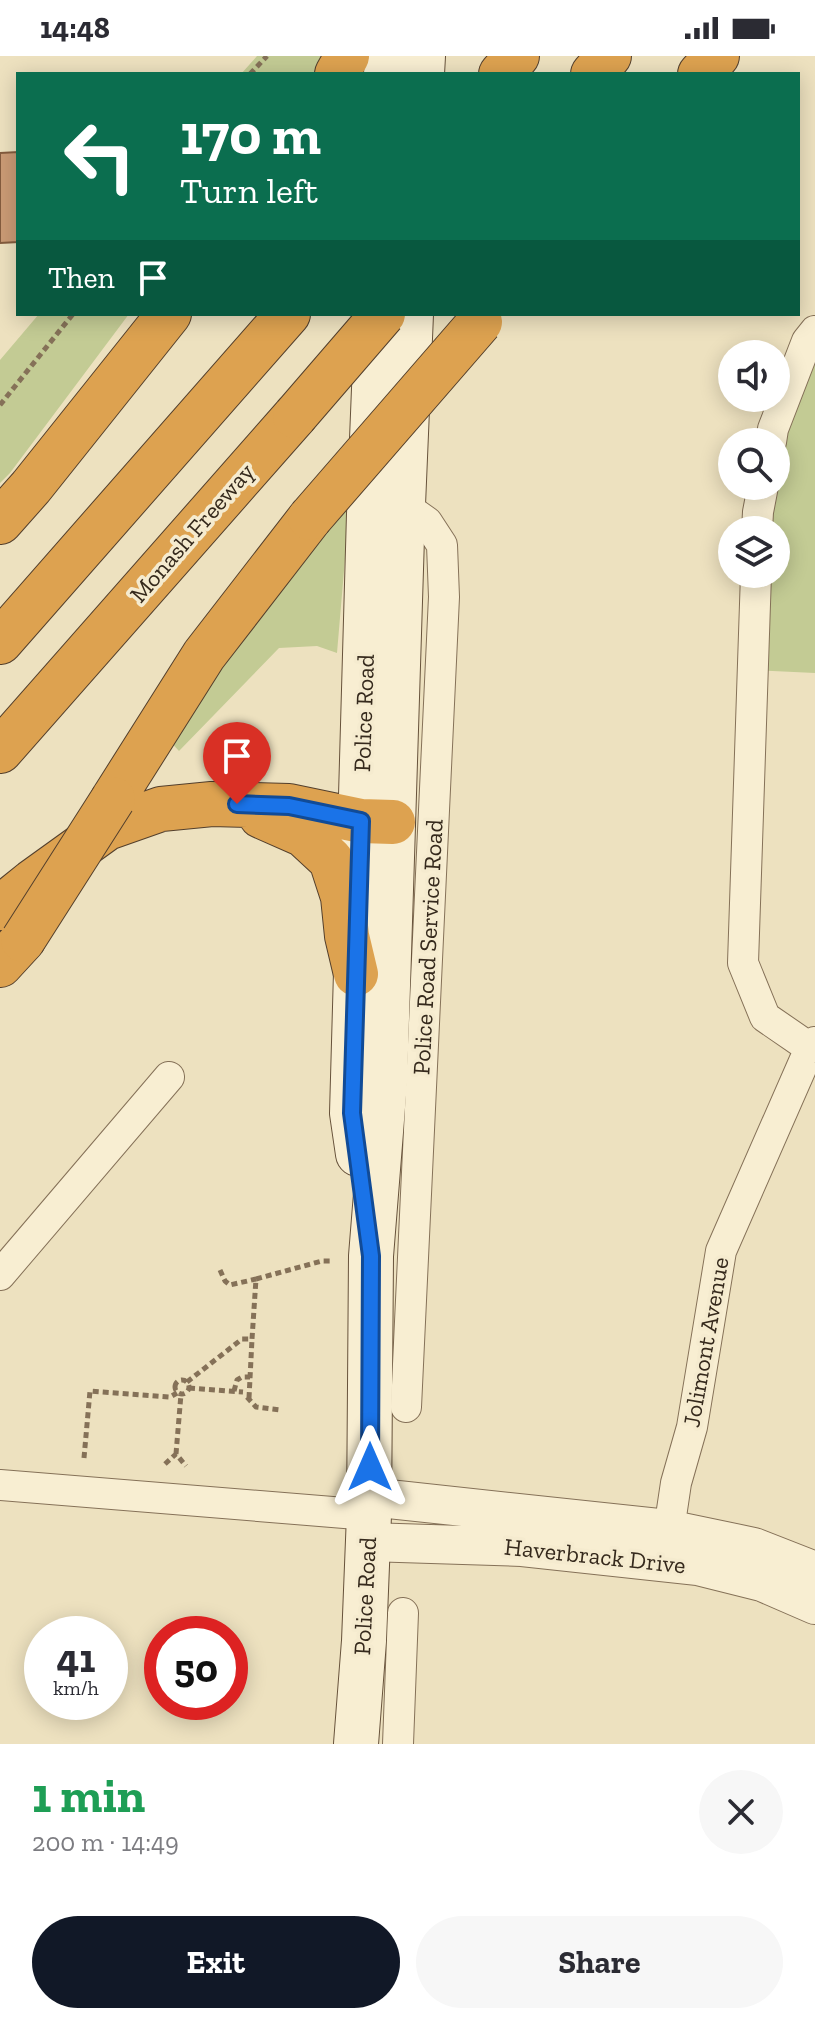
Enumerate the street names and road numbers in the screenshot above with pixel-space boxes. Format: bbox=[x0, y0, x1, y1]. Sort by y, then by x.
street label: Monash Freeway bbox=[123, 457, 260, 608]
street label: Police Road bbox=[347, 653, 380, 772]
street label: Police Road Service Road bbox=[406, 818, 449, 1076]
street label: Jolimont Avenue bbox=[676, 1255, 735, 1429]
street label: Haverbrack Drive bbox=[503, 1532, 687, 1579]
street label: Police Road bbox=[347, 1536, 382, 1656]

